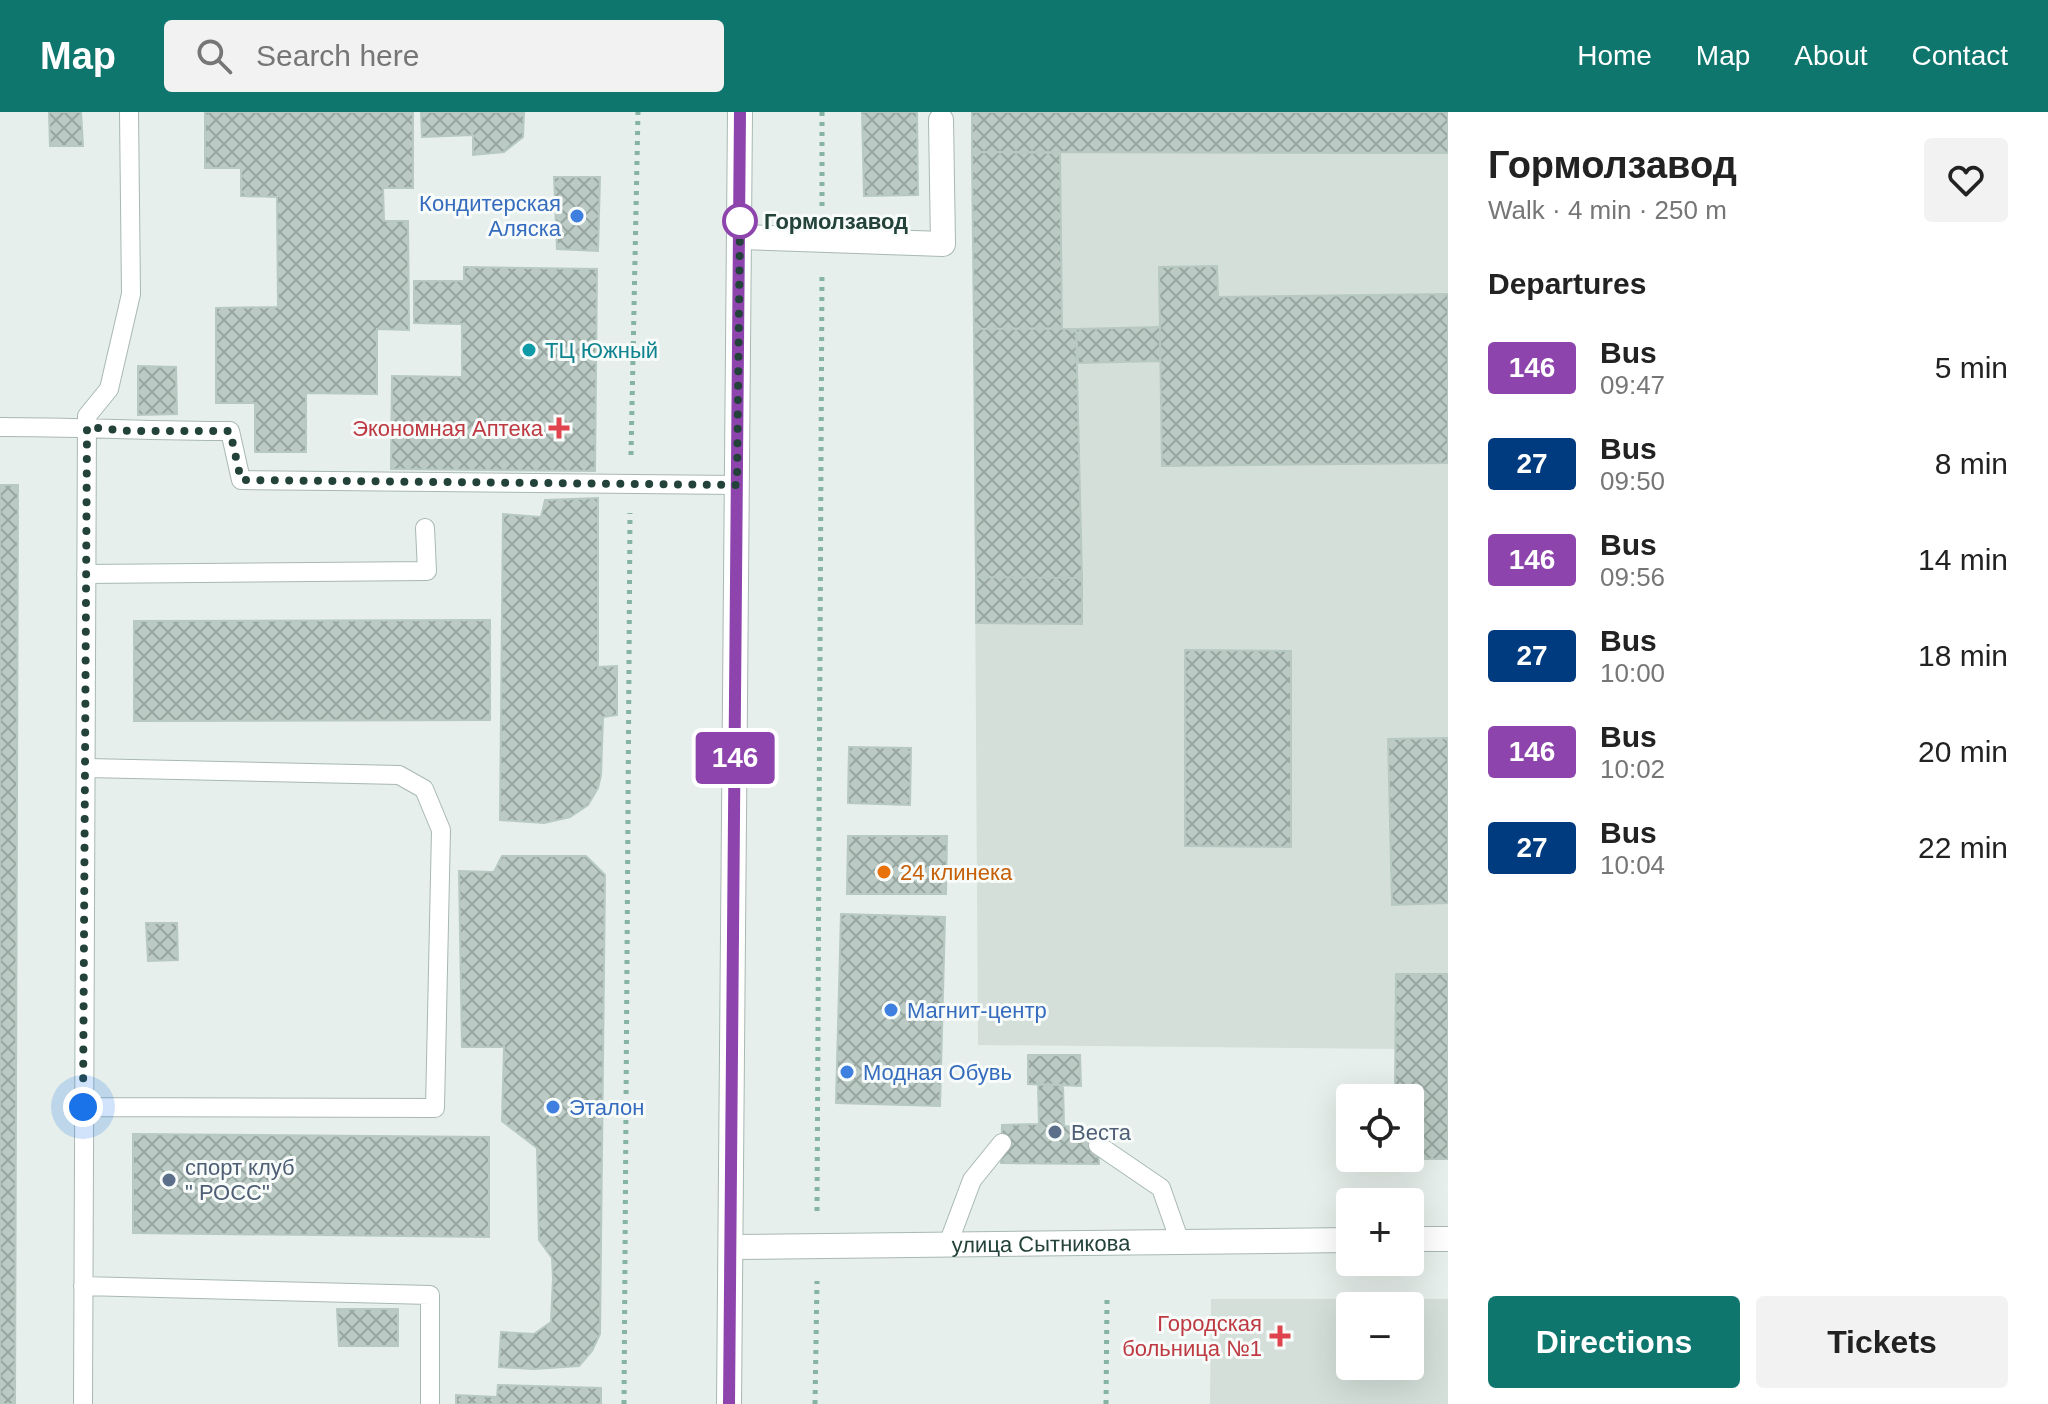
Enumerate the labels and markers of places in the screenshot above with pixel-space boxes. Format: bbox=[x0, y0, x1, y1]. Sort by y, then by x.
place label: Кондитерская Аляска bbox=[419, 191, 562, 241]
marker: Гормолзавод bbox=[723, 204, 757, 238]
marker: Кондитерская Аляска bbox=[568, 207, 586, 225]
place label: Гормолзавод bbox=[764, 209, 908, 234]
place label: ТЦ Южный bbox=[545, 338, 658, 363]
marker: ТЦ Южный bbox=[520, 341, 538, 359]
place label: Экономная Аптека bbox=[352, 416, 544, 441]
marker: Экономная Аптека bbox=[550, 419, 568, 437]
place label: 24 клинека bbox=[900, 860, 1013, 885]
marker: 24 клинека bbox=[875, 863, 893, 881]
place label: Магнит-центр bbox=[907, 998, 1047, 1023]
marker: Магнит-центр bbox=[882, 1001, 900, 1019]
place label: Модная Обувь bbox=[863, 1060, 1012, 1085]
marker: Модная Обувь bbox=[838, 1063, 856, 1081]
place label: Эталон bbox=[569, 1095, 644, 1120]
marker: Эталон bbox=[544, 1098, 562, 1116]
place label: Веста bbox=[1071, 1120, 1132, 1145]
marker: Веста bbox=[1046, 1123, 1064, 1141]
place label: спорт клуб " РОСС" bbox=[185, 1155, 295, 1205]
marker: спорт клуб " РОСС" bbox=[160, 1171, 178, 1189]
place label: Городская больница №1 bbox=[1122, 1311, 1262, 1361]
marker: Городская больница №1 bbox=[1269, 1325, 1291, 1347]

